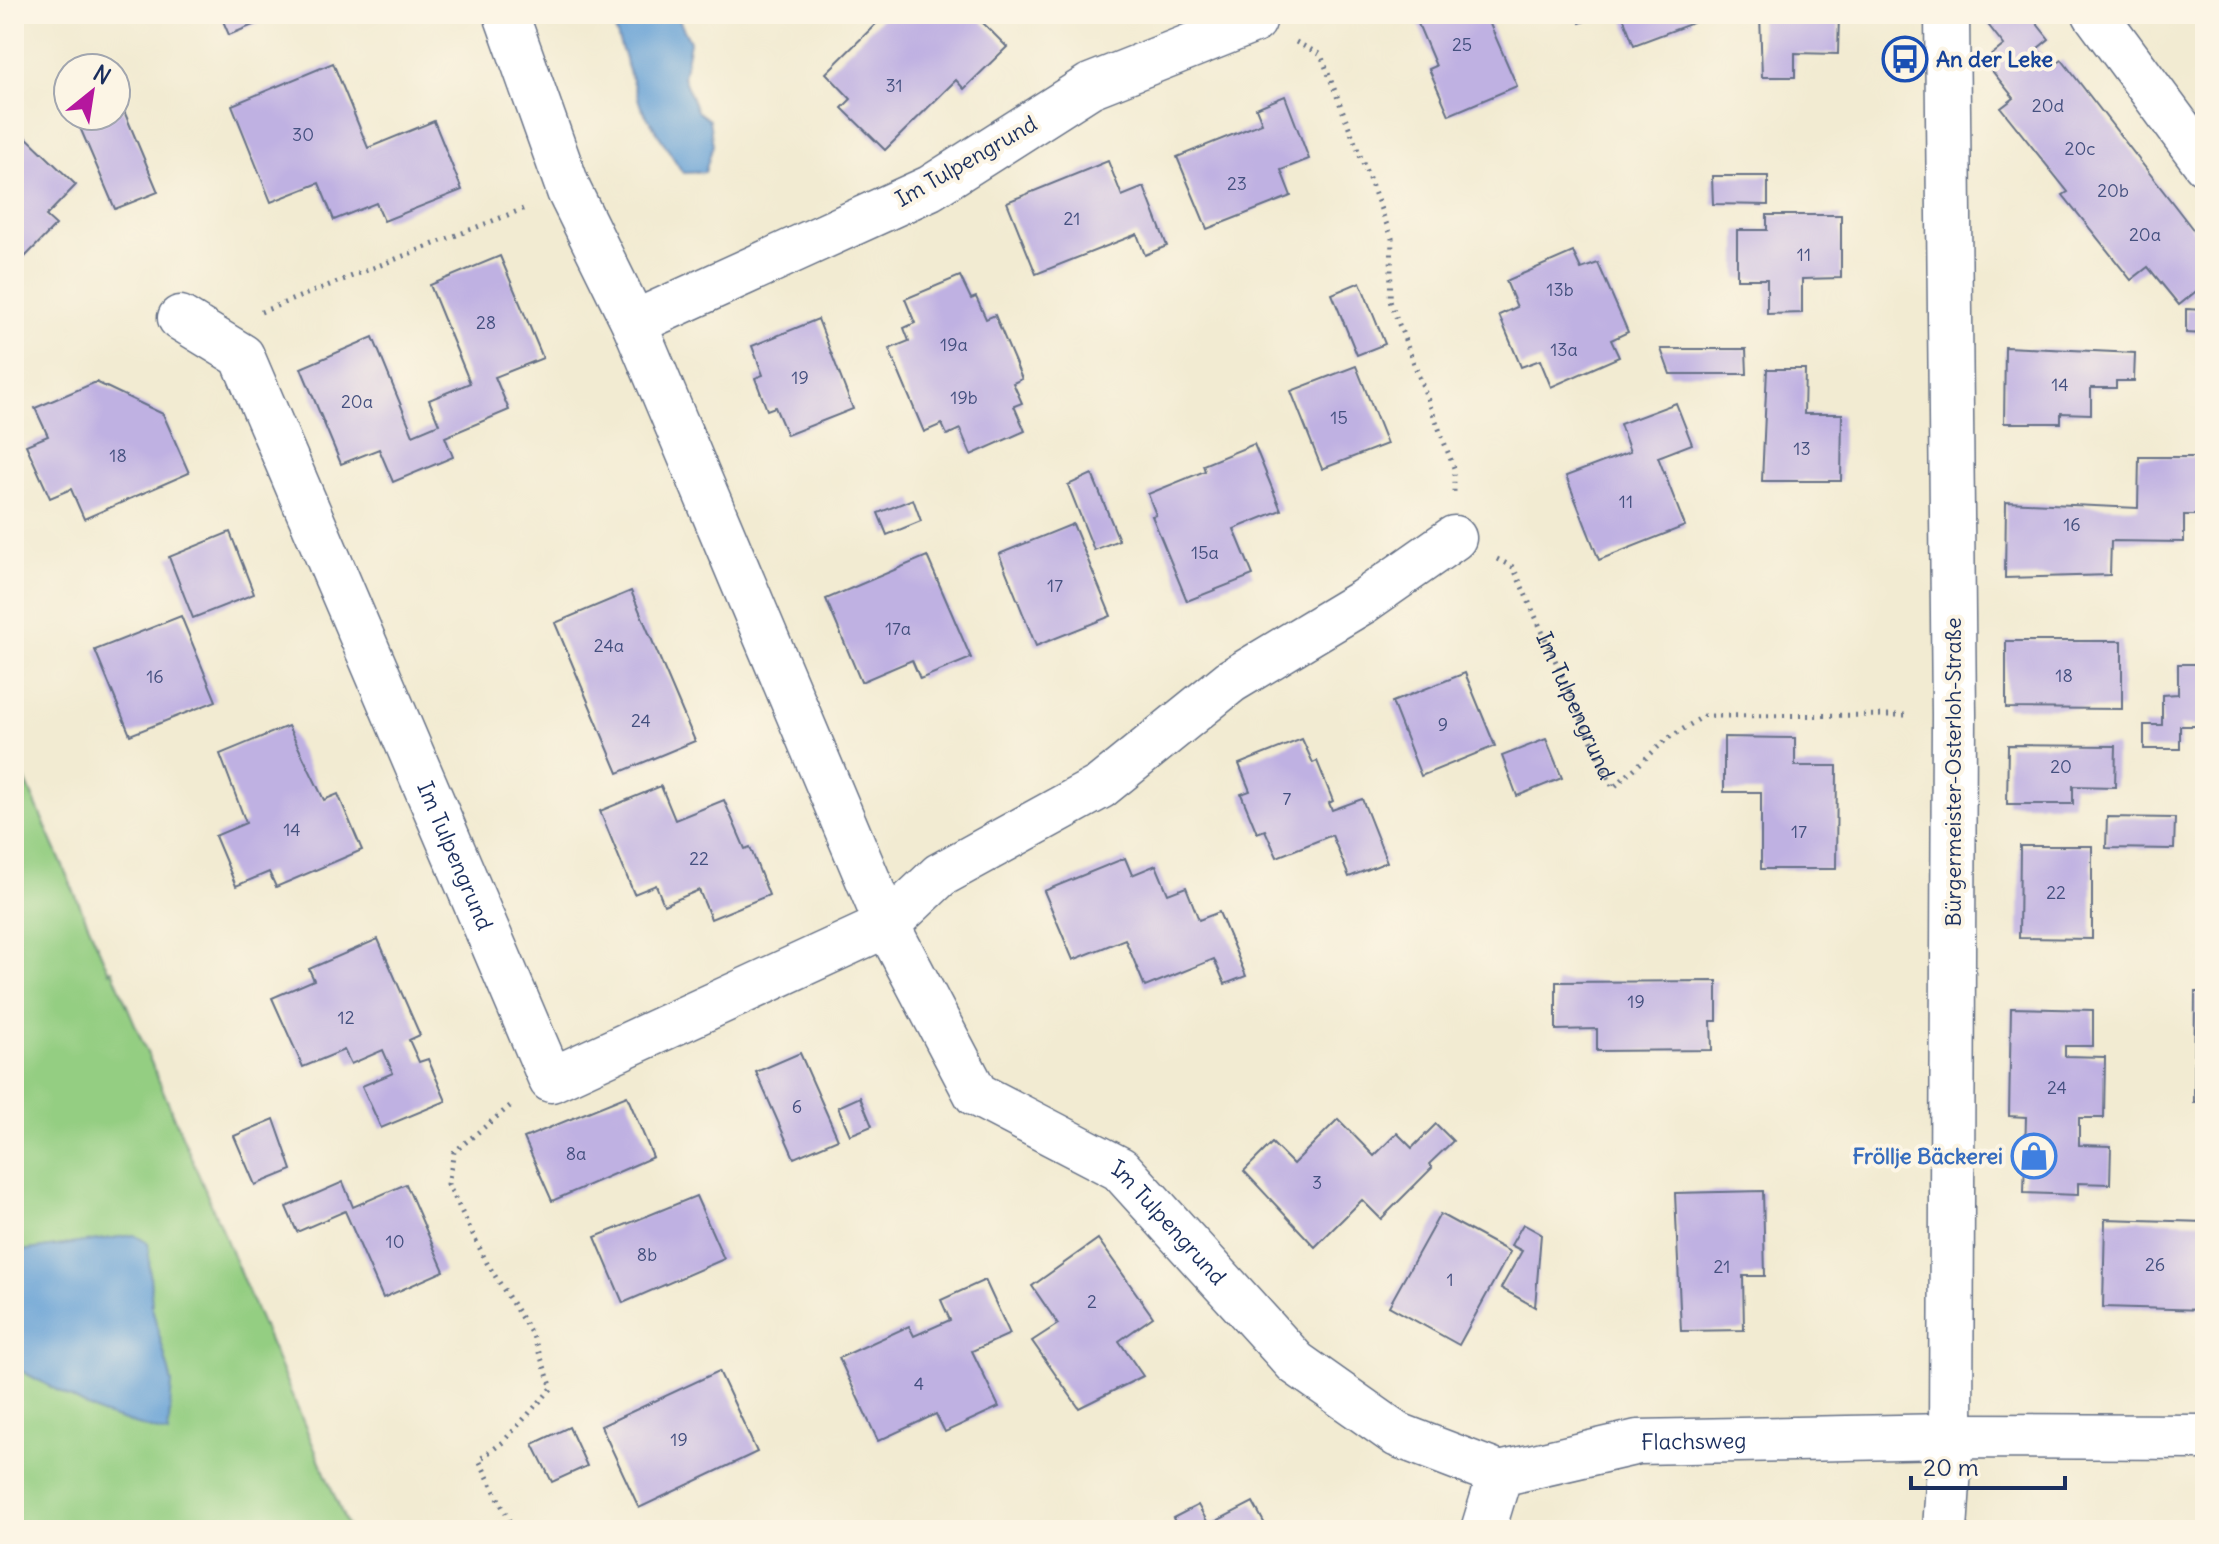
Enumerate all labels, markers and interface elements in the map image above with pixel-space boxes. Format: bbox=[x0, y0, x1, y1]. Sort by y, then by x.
house number: 25 bbox=[1452, 33, 1472, 56]
bus stop icon: An der Leke bbox=[1881, 35, 1929, 83]
place label: An der Leke bbox=[1936, 45, 2053, 73]
north arrow bbox=[52, 52, 132, 132]
text: N bbox=[88, 59, 116, 91]
house number: 31 bbox=[885, 74, 903, 97]
house number: 20d bbox=[2032, 94, 2065, 117]
street label: Im Tulpengrund bbox=[890, 109, 1042, 213]
house number: 30 bbox=[292, 123, 314, 146]
house number: 20c bbox=[2065, 137, 2095, 160]
house number: 23 bbox=[1227, 172, 1247, 195]
house number: 20b bbox=[2097, 179, 2129, 202]
house number: 21 bbox=[1063, 207, 1081, 230]
house number: 20a bbox=[2129, 223, 2161, 246]
house number: 11 bbox=[1797, 243, 1811, 266]
house number: 13b bbox=[1546, 278, 1574, 301]
house number: 28 bbox=[476, 311, 496, 334]
house number: 19a bbox=[940, 333, 968, 356]
house number: 13a bbox=[1550, 338, 1578, 361]
house number: 19 bbox=[791, 366, 809, 389]
house number: 14 bbox=[2051, 373, 2069, 396]
house number: 19b bbox=[950, 386, 978, 409]
house number: 20a bbox=[341, 390, 373, 413]
house number: 15 bbox=[1330, 406, 1348, 429]
house number: 13 bbox=[1793, 437, 1811, 460]
house number: 18 bbox=[109, 444, 127, 467]
house number: 11 bbox=[1619, 490, 1633, 513]
house number: 16 bbox=[2063, 513, 2081, 536]
house number: 15a bbox=[1191, 541, 1219, 564]
house number: 17 bbox=[1047, 574, 1063, 597]
house number: 17a bbox=[885, 617, 911, 640]
street label: Bürgermeister-Osterloh-Straße bbox=[1939, 617, 1967, 927]
street label: Im Tulpengrund bbox=[1530, 628, 1621, 784]
house number: 24a bbox=[594, 634, 624, 657]
house number: 18 bbox=[2055, 664, 2073, 687]
house number: 16 bbox=[146, 665, 164, 688]
house number: 24 bbox=[631, 709, 651, 732]
house number: 9 bbox=[1438, 713, 1448, 736]
house number: 20 bbox=[2050, 755, 2072, 778]
street label: Im Tulpengrund bbox=[411, 777, 499, 934]
house number: 7 bbox=[1283, 787, 1292, 810]
house number: 14 bbox=[283, 818, 301, 841]
house number: 17 bbox=[1791, 820, 1807, 843]
house number: 22 bbox=[689, 847, 709, 870]
house number: 22 bbox=[2046, 881, 2066, 904]
house number: 19 bbox=[1627, 990, 1645, 1013]
house number: 12 bbox=[337, 1006, 355, 1029]
house number: 24 bbox=[2047, 1076, 2067, 1099]
house number: 6 bbox=[792, 1095, 802, 1118]
shop icon: Fröllje Bäckerei bbox=[2010, 1132, 2058, 1180]
house number: 8a bbox=[566, 1142, 586, 1165]
place label: Fröllje Bäckerei bbox=[1852, 1142, 2003, 1170]
street label: Im Tulpengrund bbox=[1107, 1153, 1232, 1291]
house number: 3 bbox=[1312, 1171, 1322, 1194]
house number: 10 bbox=[386, 1230, 405, 1253]
house number: 8b bbox=[637, 1243, 657, 1266]
house number: 26 bbox=[2145, 1253, 2165, 1276]
house number: 21 bbox=[1713, 1255, 1731, 1278]
house number: 1 bbox=[1446, 1268, 1454, 1291]
house number: 2 bbox=[1087, 1290, 1097, 1313]
house number: 4 bbox=[914, 1372, 924, 1395]
street label: Flachsweg bbox=[1641, 1426, 1747, 1456]
house number: 19 bbox=[670, 1428, 688, 1451]
scale bar bbox=[1911, 1440, 2065, 1490]
text: 20 m bbox=[1923, 1452, 1979, 1482]

